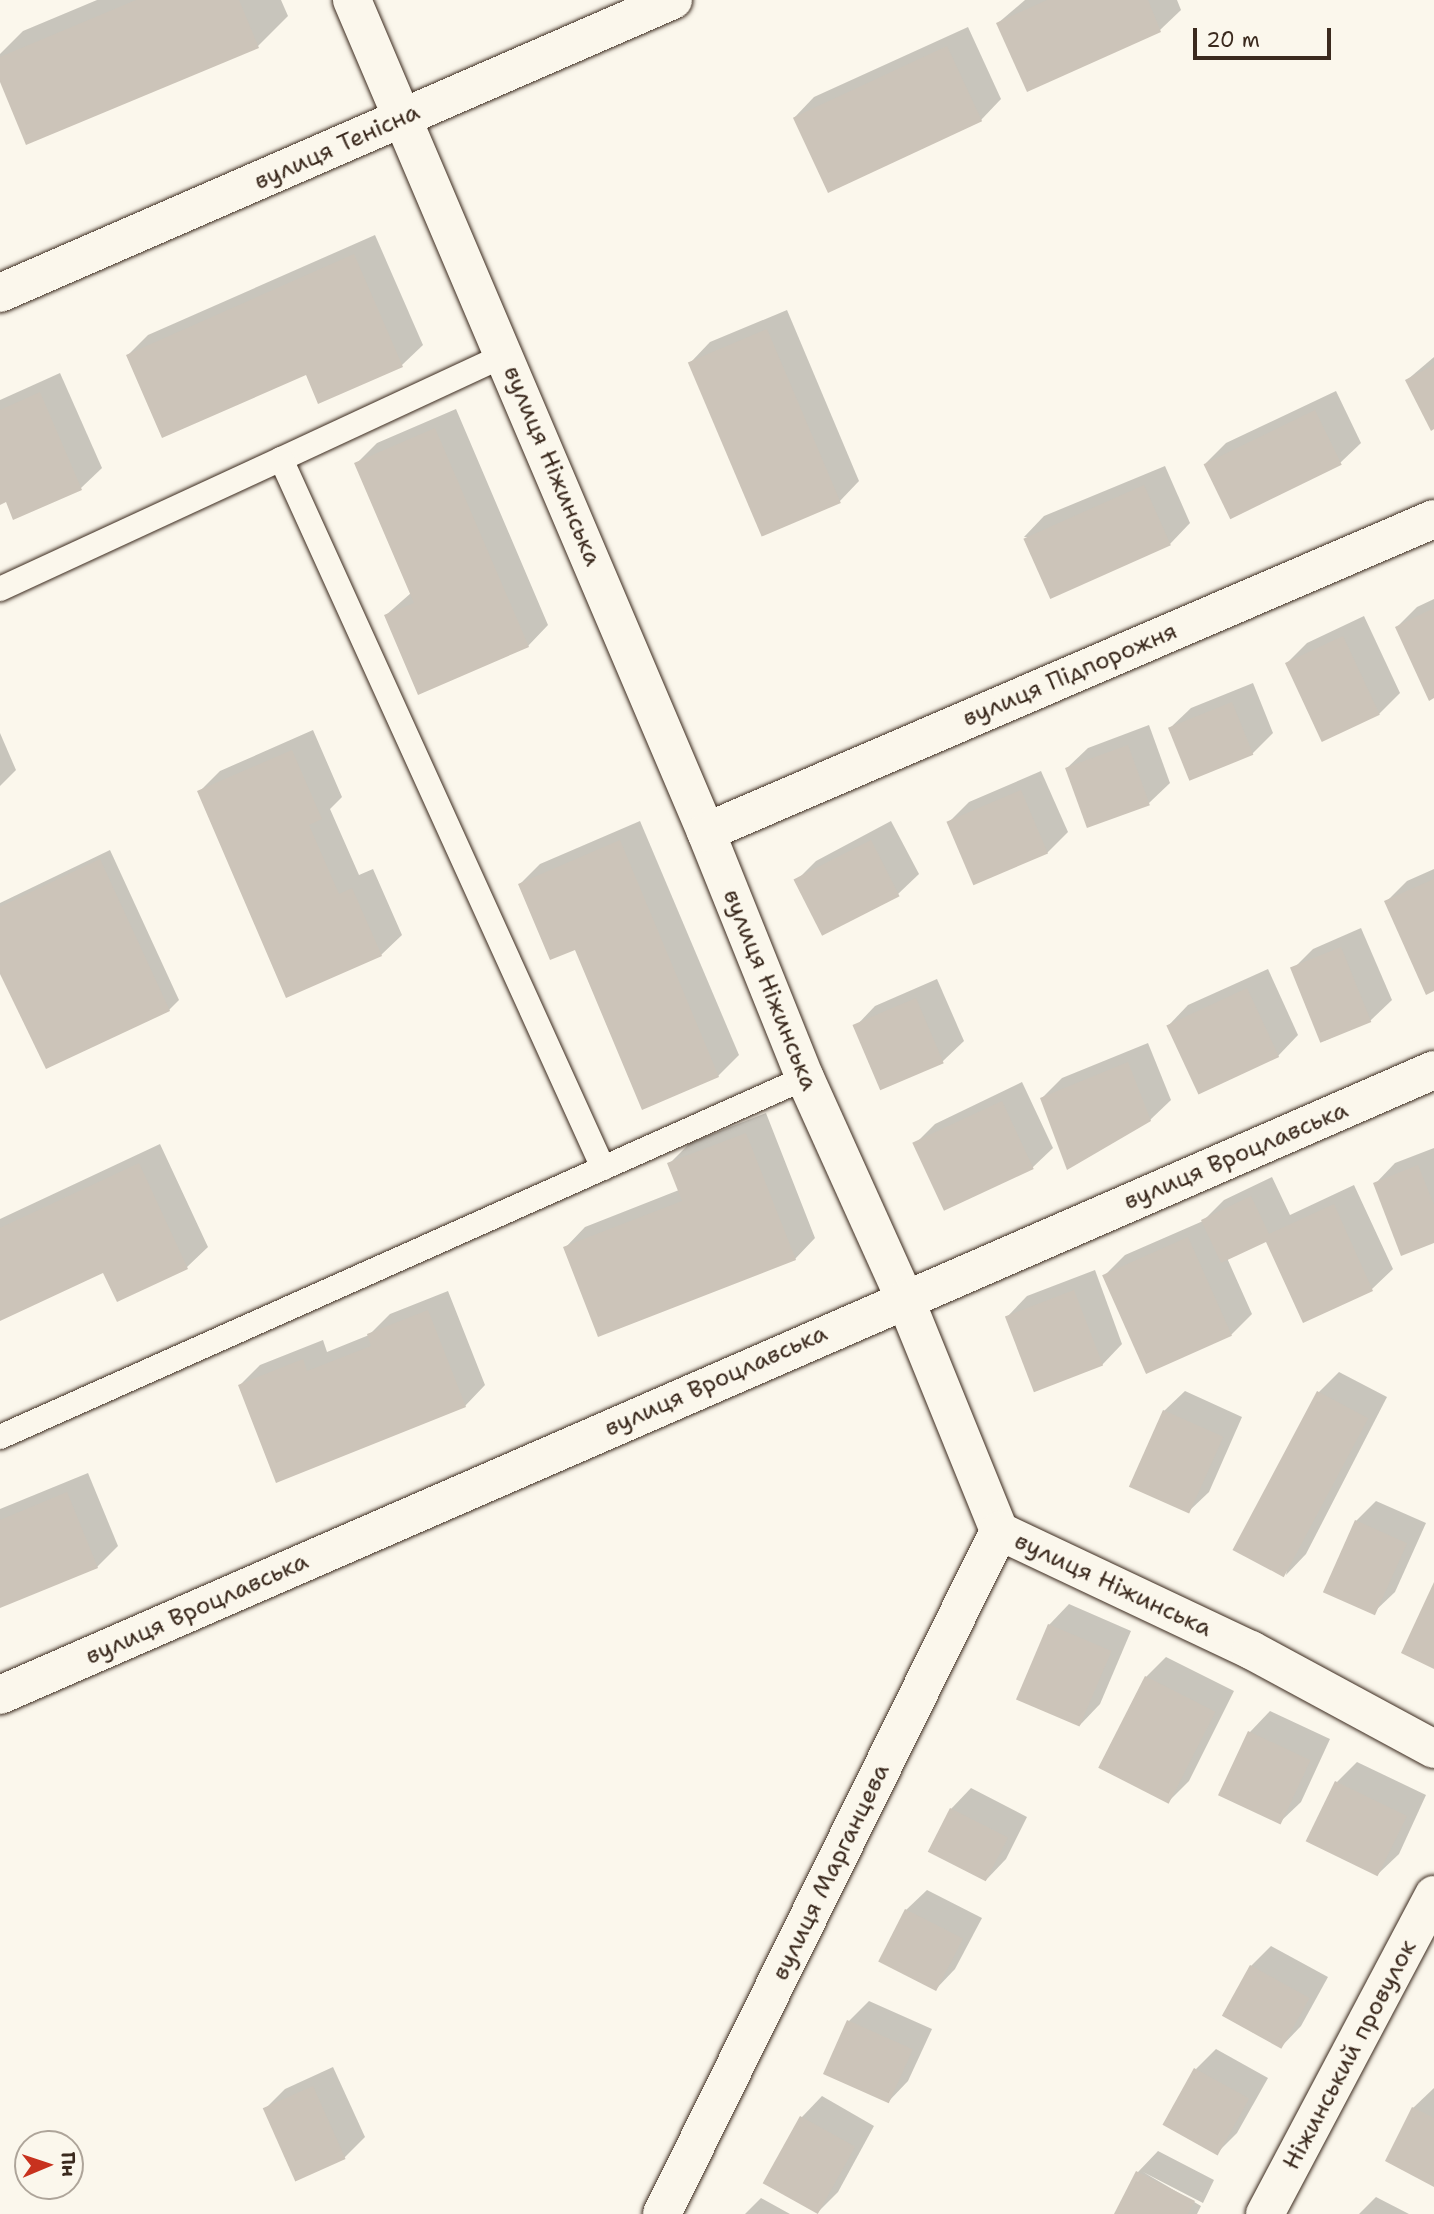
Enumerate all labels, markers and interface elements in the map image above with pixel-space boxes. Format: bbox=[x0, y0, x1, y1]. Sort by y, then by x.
scale bar bbox=[1196, 14, 1334, 58]
text: 20 m bbox=[1206, 26, 1260, 54]
street label: вулиця Тенісна bbox=[250, 98, 424, 196]
street label: вулиця Ніжинська bbox=[497, 362, 607, 570]
street label: вулиця Підпорожня bbox=[958, 617, 1182, 733]
street label: вулиця Ніжинська bbox=[716, 885, 824, 1095]
street label: вулиця Вроцлавська bbox=[1120, 1096, 1352, 1216]
street label: вулиця Вроцлавська bbox=[600, 1319, 832, 1443]
street label: вулиця Ніжинська bbox=[1010, 1527, 1216, 1643]
street label: вулиця Вроцлавська bbox=[81, 1547, 313, 1671]
street label: вулиця Марганцева bbox=[766, 1759, 896, 1985]
street label: Ніжинський провулок bbox=[1277, 1935, 1423, 2175]
north arrow bbox=[14, 2130, 84, 2200]
text: Пн bbox=[56, 2151, 81, 2177]

